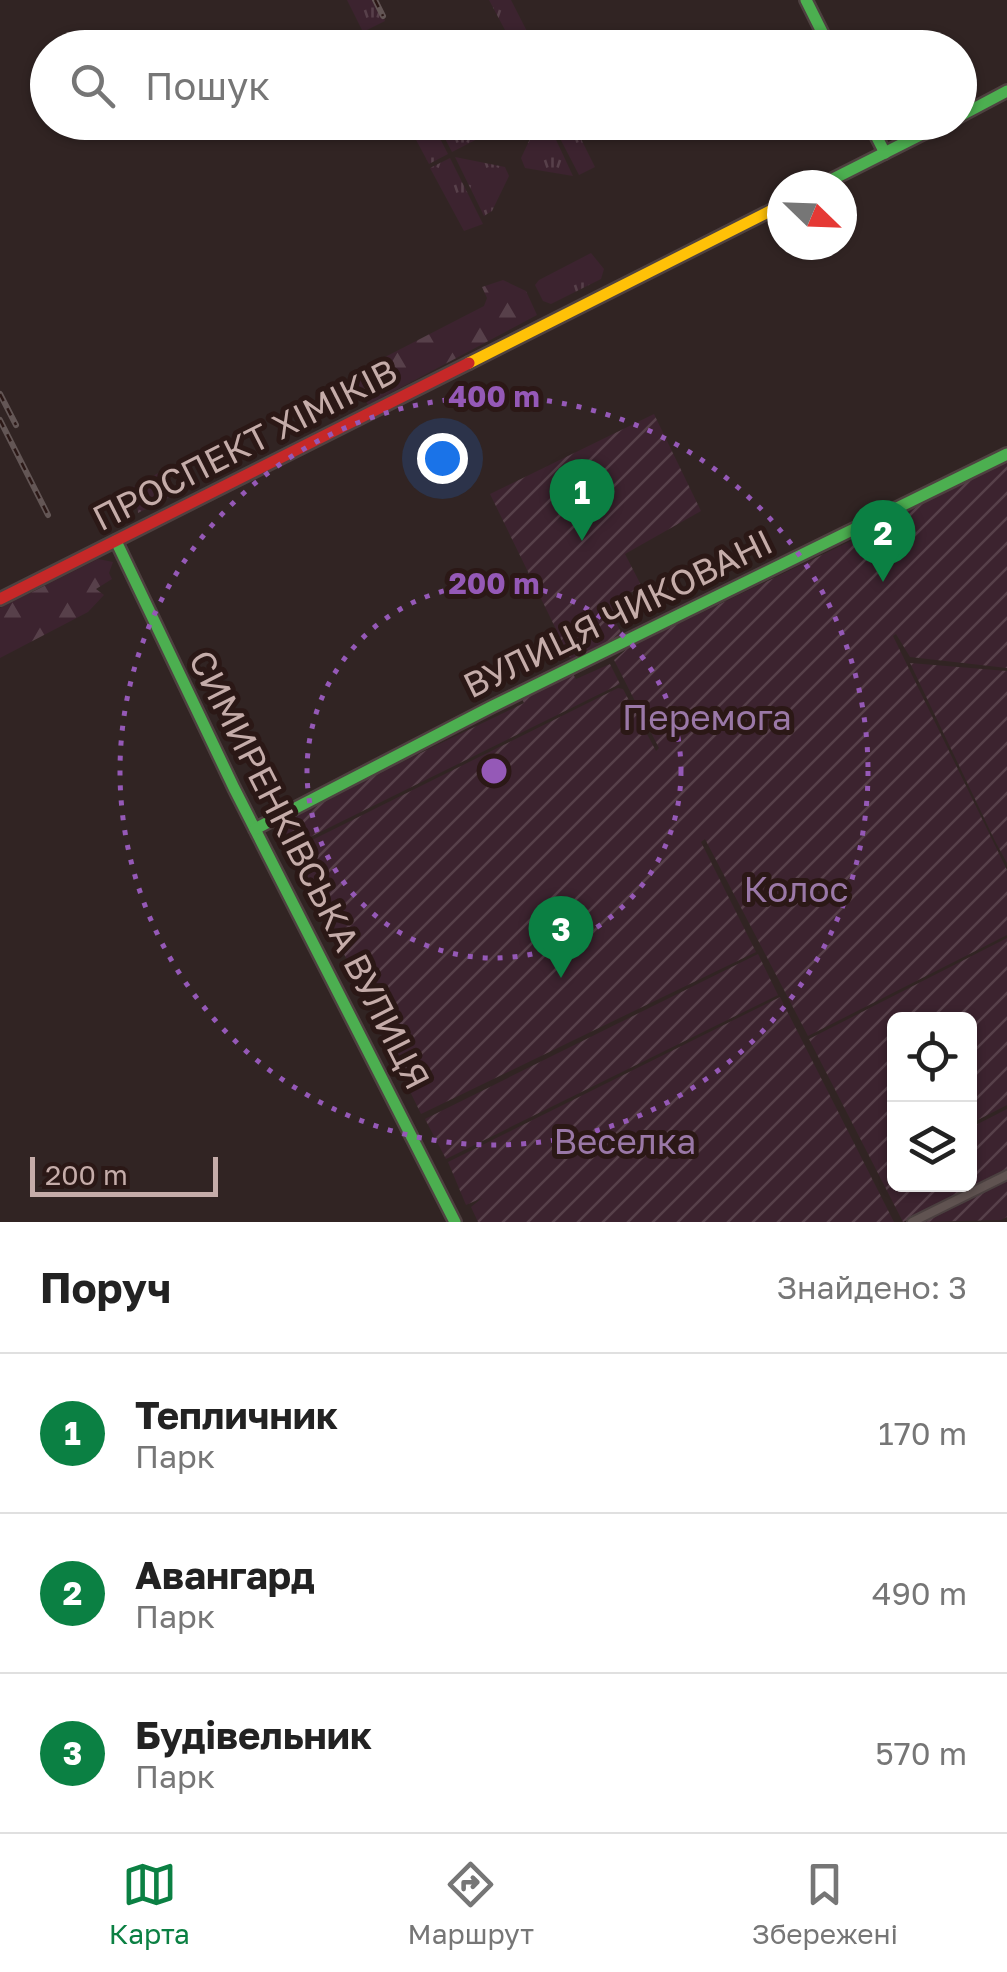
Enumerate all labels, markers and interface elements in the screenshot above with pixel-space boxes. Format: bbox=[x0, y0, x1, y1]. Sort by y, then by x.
search box bbox=[30, 30, 977, 140]
icon: search bbox=[65, 58, 120, 113]
text: Пошук bbox=[145, 63, 270, 108]
north arrow bbox=[767, 170, 857, 260]
street label: ПРОСПЕКТ ХІМІКІВ bbox=[86, 349, 404, 539]
text: 400 m bbox=[448, 378, 540, 414]
your location bbox=[417, 433, 468, 484]
pin: 1 bbox=[550, 458, 614, 541]
pin: 2 bbox=[850, 500, 916, 582]
street label: ВУЛИЦЯ ЧИКОВАНІ bbox=[456, 520, 779, 706]
text: 200 m bbox=[448, 565, 540, 601]
street label: СИМИРЕНКІВСЬКА ВУЛИЦЯ bbox=[181, 643, 439, 1096]
park label: Перемога bbox=[622, 696, 792, 738]
centre of rings bbox=[476, 753, 512, 789]
park label: Колос bbox=[743, 868, 849, 910]
pin: 3 bbox=[528, 896, 594, 978]
map controls bbox=[887, 1012, 977, 1192]
button: locate bbox=[887, 1012, 977, 1102]
button: layers bbox=[887, 1102, 977, 1192]
park label: Веселка bbox=[554, 1120, 696, 1162]
scale bar bbox=[30, 1152, 218, 1196]
text: 200 m bbox=[45, 1158, 128, 1191]
text: Поруч bbox=[40, 1262, 172, 1312]
text: Знайдено: 3 bbox=[776, 1268, 967, 1306]
text: Тепличник bbox=[135, 1392, 338, 1437]
text: 1 bbox=[64, 1414, 81, 1452]
text: 170 m bbox=[878, 1414, 967, 1452]
text: Парк bbox=[135, 1437, 215, 1475]
text: Авангард bbox=[135, 1552, 315, 1597]
text: 2 bbox=[63, 1574, 82, 1612]
text: 490 m bbox=[872, 1574, 967, 1612]
text: Парк bbox=[135, 1597, 215, 1635]
text: Будівельник bbox=[135, 1712, 372, 1757]
text: 3 bbox=[63, 1734, 82, 1772]
text: 570 m bbox=[875, 1734, 967, 1772]
text: Парк bbox=[135, 1757, 215, 1795]
tab: Карта bbox=[109, 1857, 190, 1950]
tab: Маршрут bbox=[408, 1857, 534, 1950]
tab: Збережені bbox=[752, 1857, 898, 1950]

